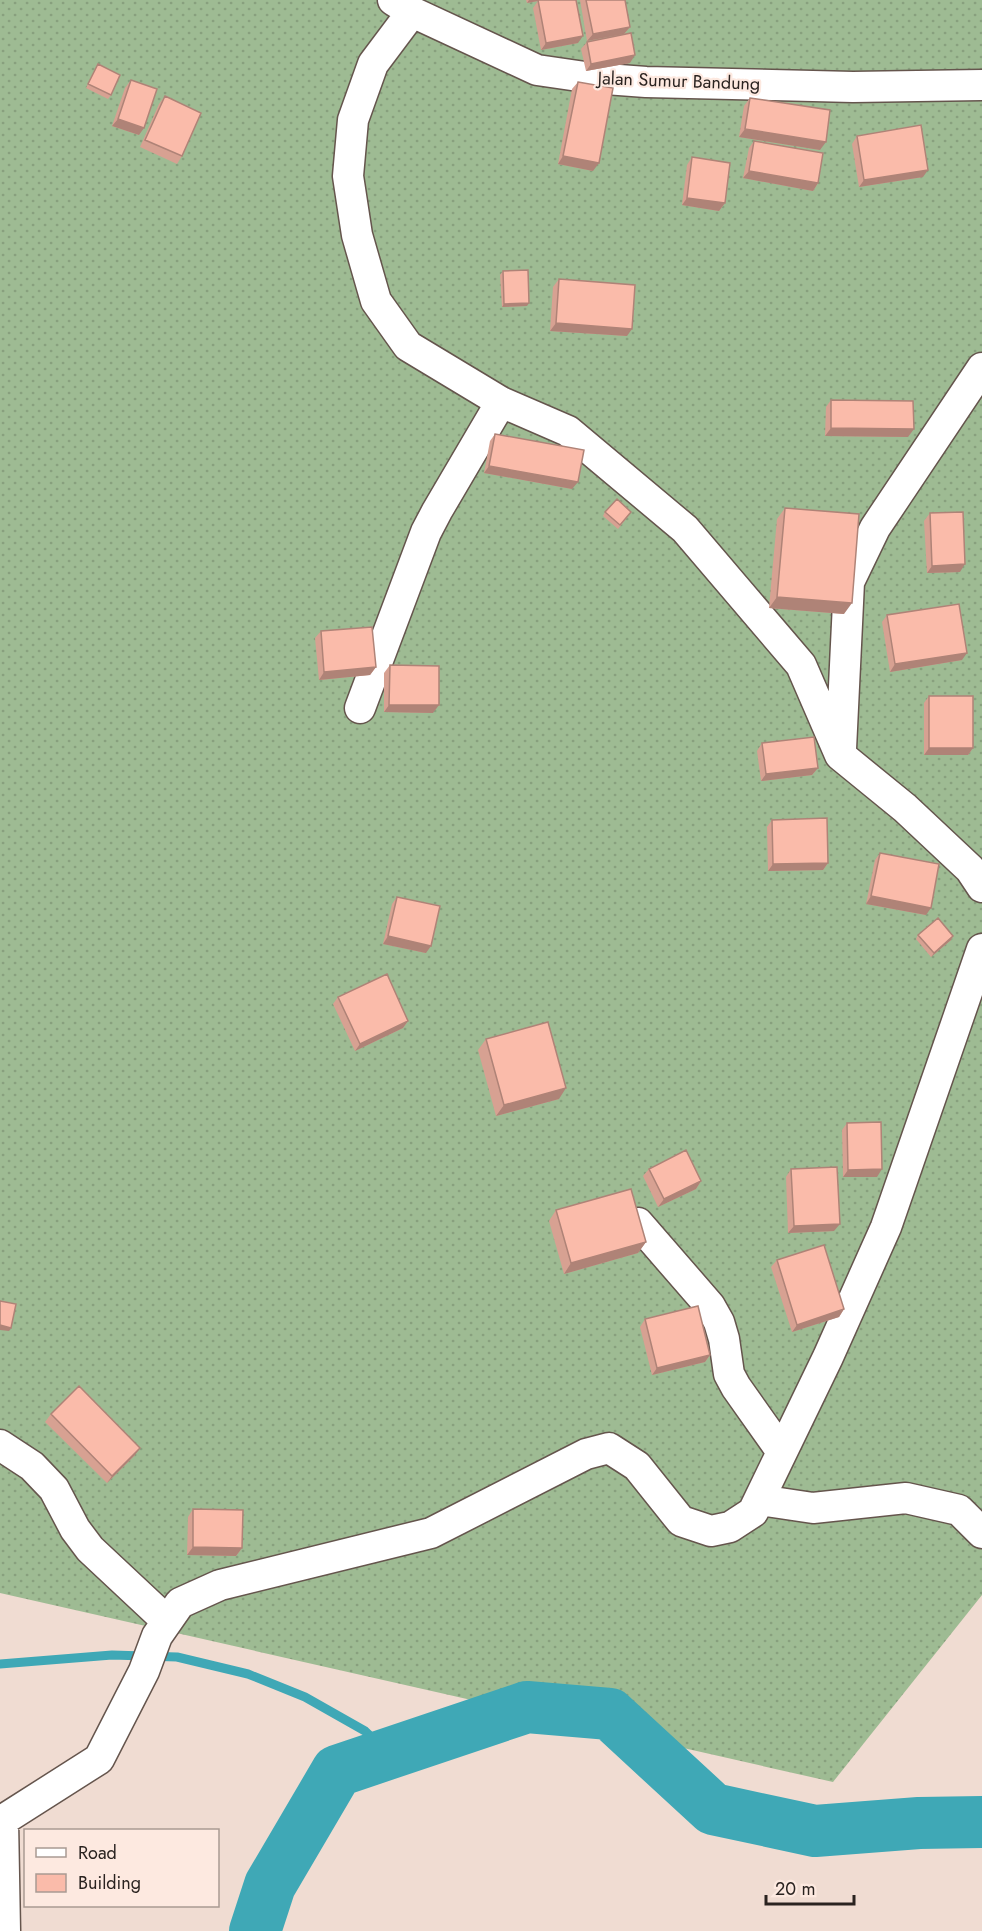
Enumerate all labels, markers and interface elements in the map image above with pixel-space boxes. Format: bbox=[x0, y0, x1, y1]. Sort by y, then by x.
street label: Jalan Sumur Bandung bbox=[595, 65, 761, 97]
legend bbox=[24, 1829, 219, 1907]
text: Road bbox=[78, 1840, 117, 1866]
scale bar bbox=[766, 1868, 854, 1906]
text: Building bbox=[78, 1870, 141, 1896]
text: 20 m bbox=[775, 1876, 815, 1902]

